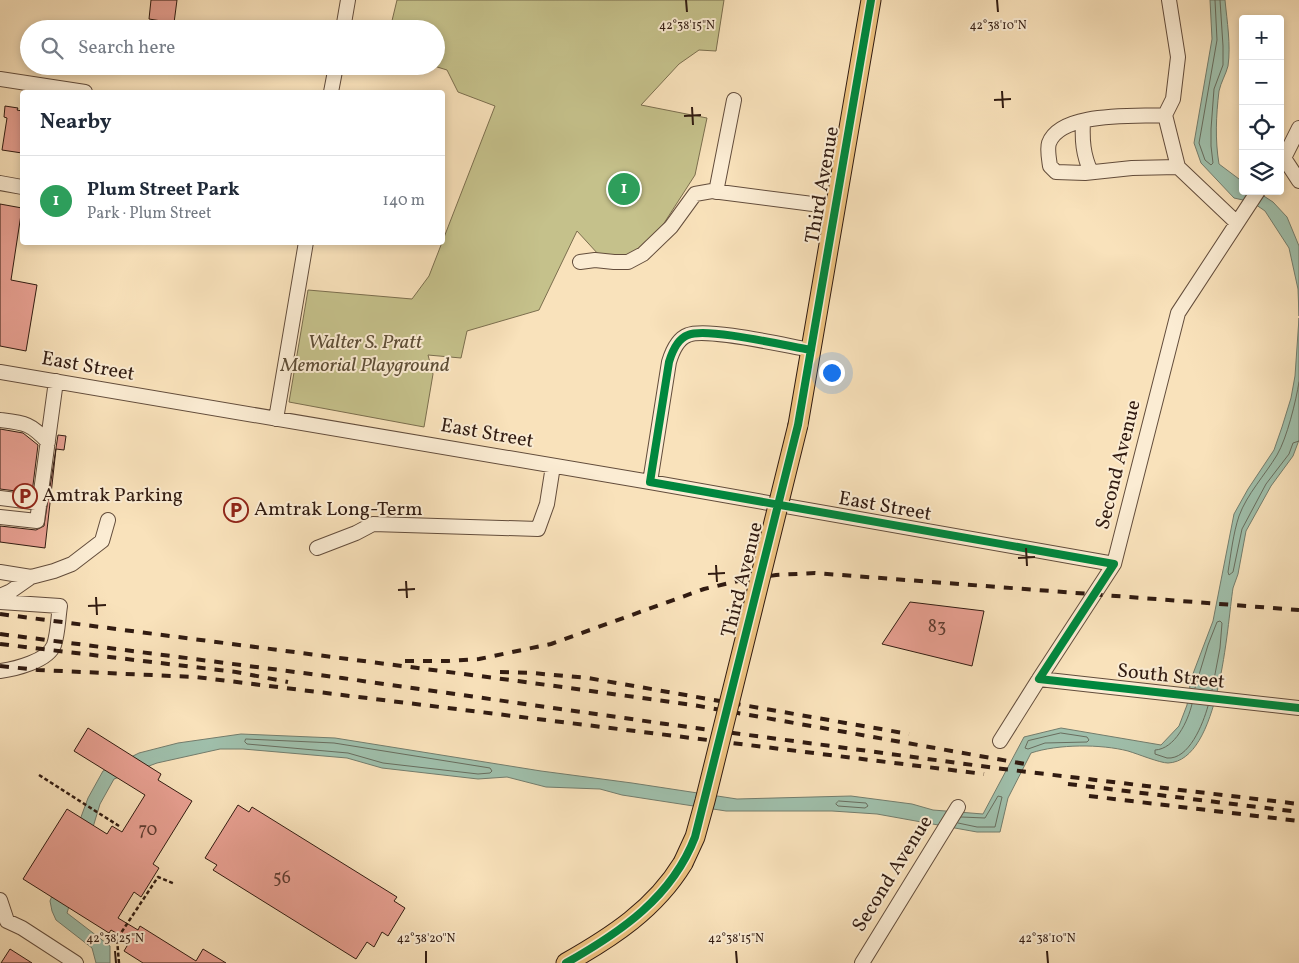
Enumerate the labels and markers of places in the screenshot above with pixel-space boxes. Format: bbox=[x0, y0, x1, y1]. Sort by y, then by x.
pin: 1 bbox=[608, 170, 640, 208]
place label: Amtrak Parking bbox=[42, 482, 183, 510]
parking icon: Amtrak Parking bbox=[12, 483, 38, 509]
place label: Amtrak Long-Term bbox=[254, 496, 423, 524]
parking icon: Amtrak Long-Term bbox=[223, 497, 249, 523]

